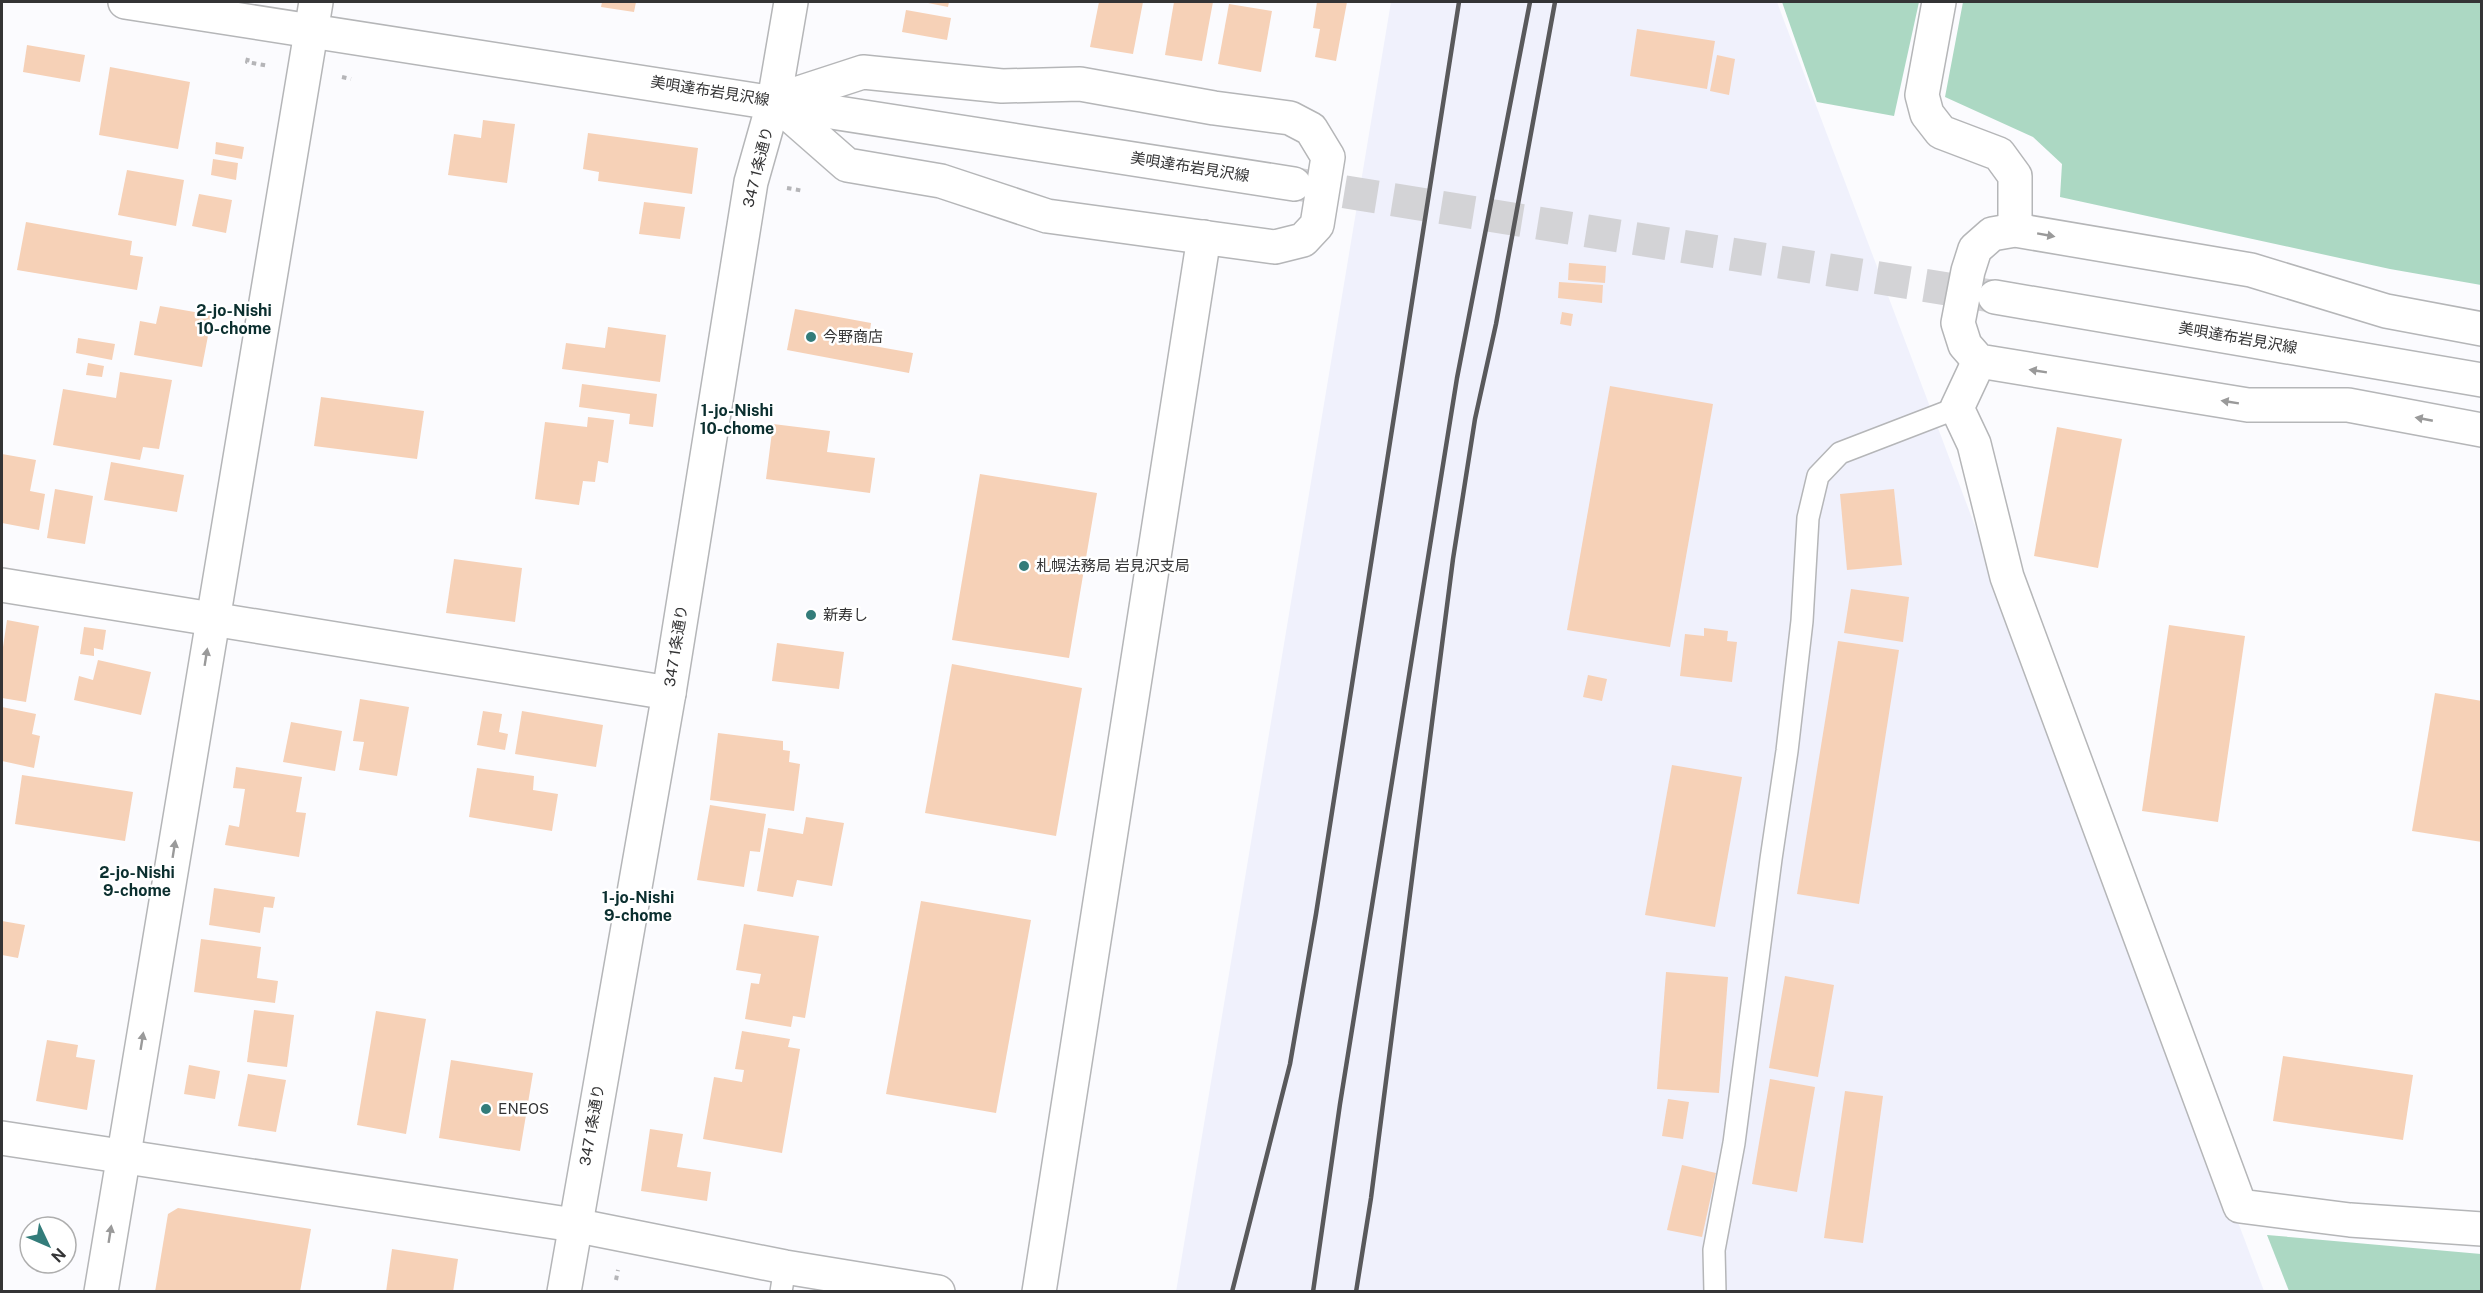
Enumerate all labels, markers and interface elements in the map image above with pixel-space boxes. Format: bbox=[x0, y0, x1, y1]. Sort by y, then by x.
street label: 美唄達布岩見沢線 bbox=[649, 73, 771, 108]
street label: 347 1条通り bbox=[739, 125, 776, 209]
street label: 美唄達布岩見沢線 bbox=[1129, 149, 1251, 184]
one-way arrow bbox=[2037, 231, 2056, 240]
district label: 2-jo-Nishi 10-chome bbox=[196, 301, 272, 338]
street label: 美唄達布岩見沢線 bbox=[2178, 319, 2299, 356]
place label: 今野商店 bbox=[823, 328, 883, 345]
marker: 今野商店 bbox=[804, 330, 818, 344]
one-way arrow bbox=[2028, 366, 2047, 375]
one-way arrow bbox=[2221, 398, 2240, 407]
district label: 1-jo-Nishi 10-chome bbox=[700, 401, 774, 438]
one-way arrow bbox=[2414, 414, 2433, 423]
place label: 札幌法務局 岩見沢支局 bbox=[1036, 557, 1190, 574]
marker: 札幌法務局 岩見沢支局 bbox=[1017, 559, 1031, 573]
street label: 347 1条通り bbox=[661, 604, 690, 688]
place label: 新寿し bbox=[823, 606, 868, 623]
marker: 新寿し bbox=[804, 608, 818, 622]
one-way arrow bbox=[202, 647, 211, 666]
one-way arrow bbox=[170, 839, 179, 858]
district label: 2-jo-Nishi 9-chome bbox=[99, 863, 175, 900]
district label: 1-jo-Nishi 9-chome bbox=[602, 888, 674, 925]
one-way arrow bbox=[137, 1032, 146, 1051]
street label: 347 1条通り bbox=[576, 1083, 607, 1167]
place label: ENEOS bbox=[498, 1100, 549, 1117]
marker: ENEOS bbox=[479, 1102, 493, 1116]
north arrow bbox=[18, 1215, 78, 1275]
one-way arrow bbox=[106, 1224, 115, 1243]
text: N bbox=[47, 1244, 70, 1266]

